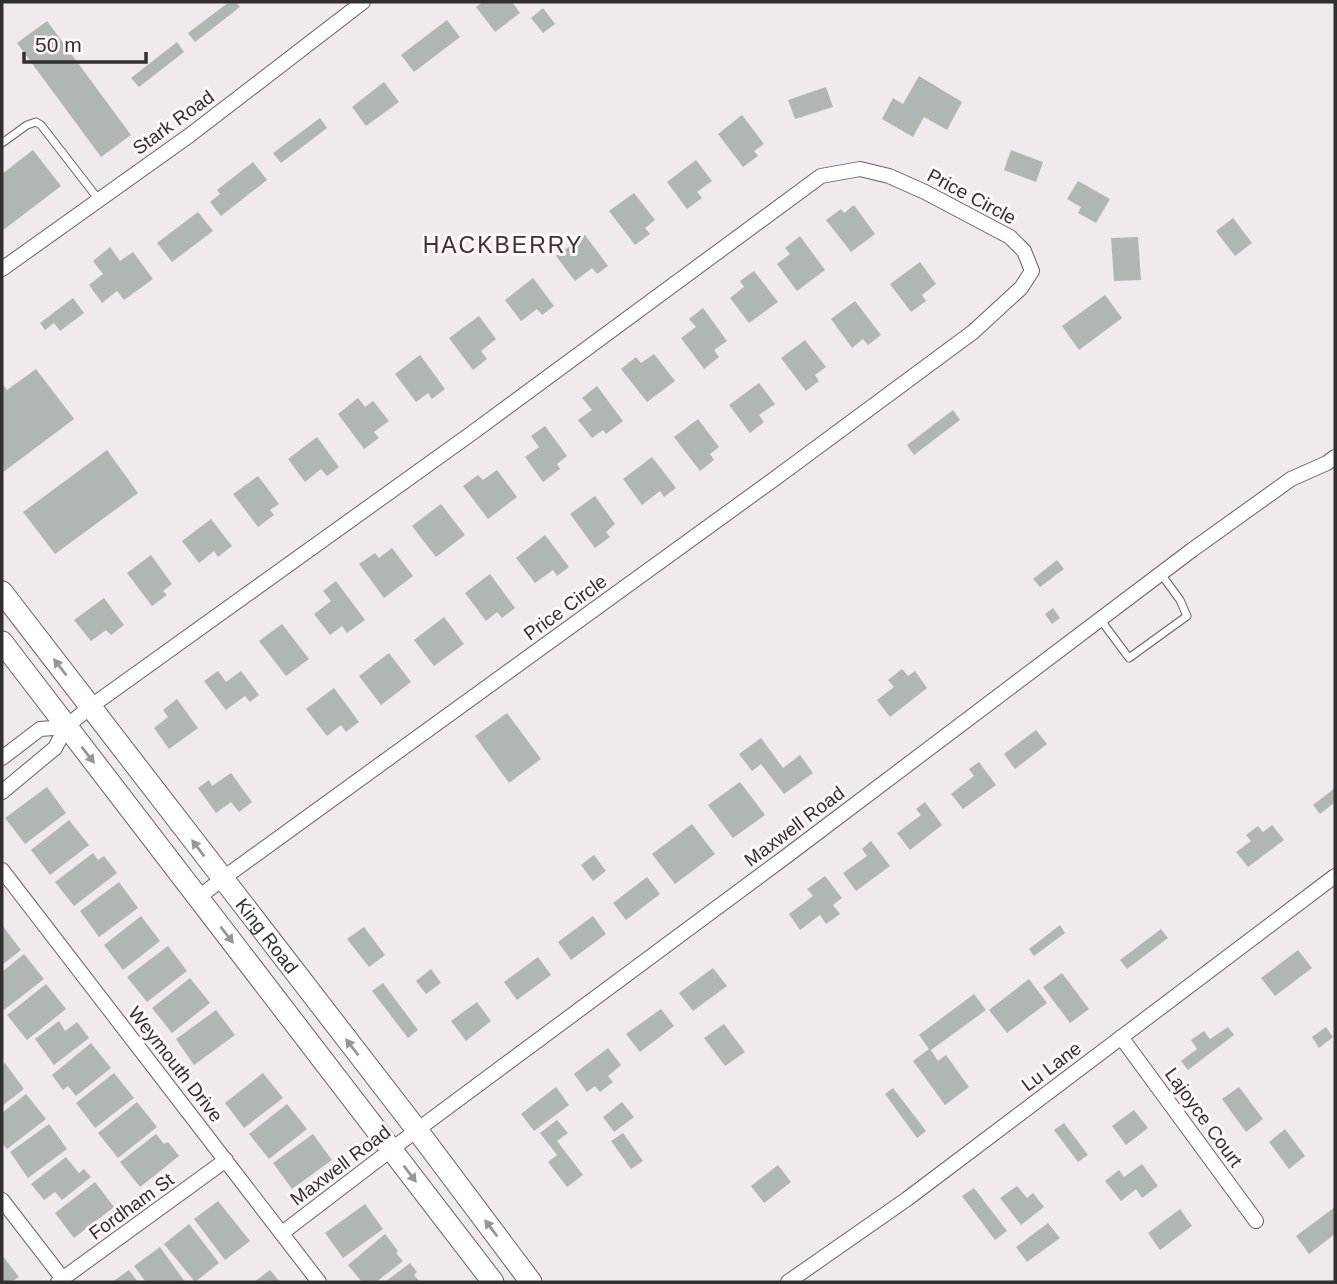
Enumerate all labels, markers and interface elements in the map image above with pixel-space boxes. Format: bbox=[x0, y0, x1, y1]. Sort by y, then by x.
scale bar bbox=[24, 21, 147, 65]
text: 50 m bbox=[35, 33, 82, 56]
street label: Stark Road bbox=[129, 86, 218, 159]
street label: Price Circle bbox=[924, 164, 1020, 229]
district label: HACKBERRY bbox=[423, 232, 583, 258]
street label: Price Circle bbox=[520, 570, 611, 644]
one-way arrow bbox=[53, 658, 67, 676]
one-way arrow bbox=[81, 746, 95, 764]
street label: Maxwell Road bbox=[740, 782, 848, 871]
one-way arrow bbox=[191, 838, 205, 857]
street label: King Road bbox=[231, 894, 302, 978]
one-way arrow bbox=[219, 926, 233, 944]
street label: Weymouth Drive bbox=[124, 1003, 227, 1126]
street label: Lu Lane bbox=[1018, 1037, 1085, 1095]
one-way arrow bbox=[346, 1038, 360, 1056]
street label: Lajoyce Court bbox=[1161, 1064, 1247, 1171]
street label: Maxwell Road bbox=[286, 1121, 394, 1210]
one-way arrow bbox=[403, 1165, 417, 1183]
street label: Fordham St bbox=[85, 1168, 178, 1244]
one-way arrow bbox=[483, 1219, 498, 1237]

